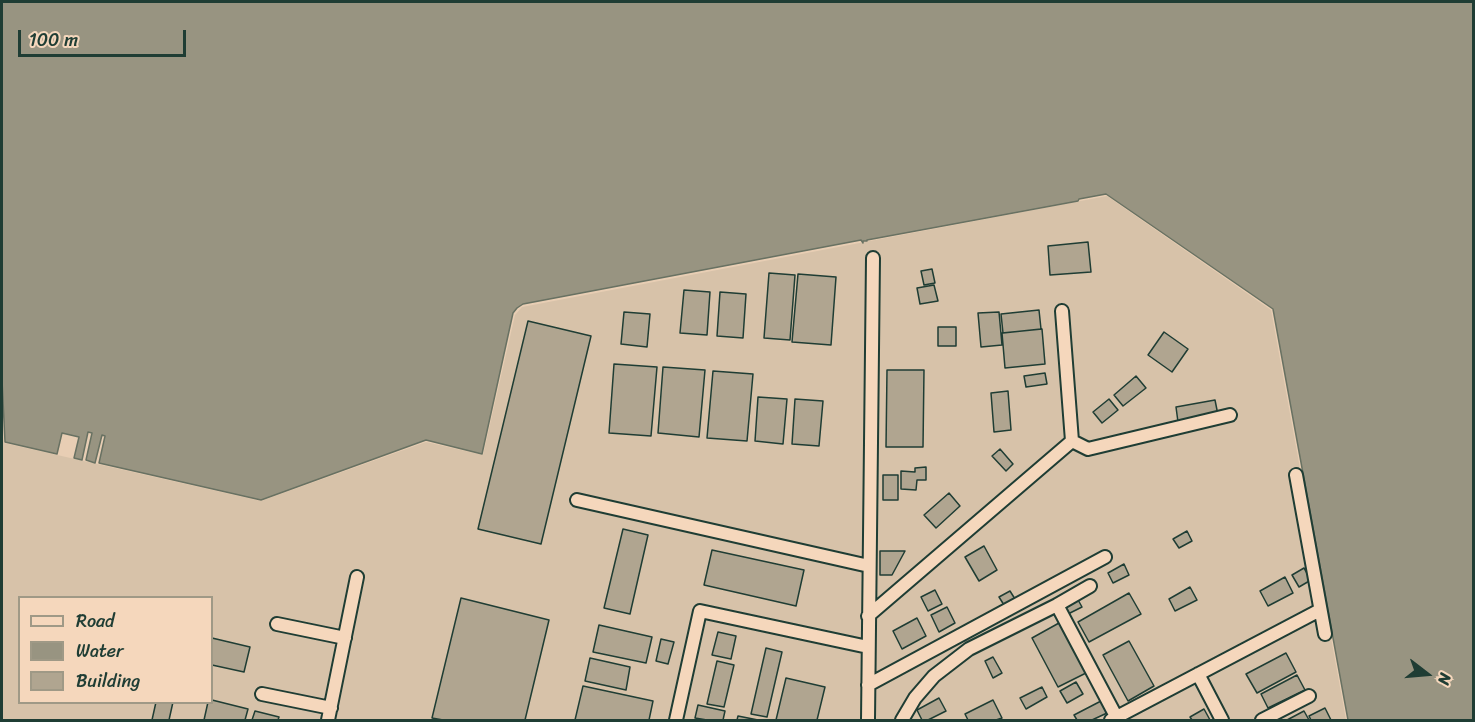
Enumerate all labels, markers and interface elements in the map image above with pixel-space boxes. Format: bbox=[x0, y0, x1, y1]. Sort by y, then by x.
scale bar bbox=[21, 18, 189, 56]
text: 100 m bbox=[29, 24, 78, 56]
legend bbox=[18, 596, 213, 704]
text: Road bbox=[76, 605, 115, 637]
text: Water bbox=[76, 635, 123, 667]
north arrow bbox=[1397, 644, 1457, 704]
text: Building bbox=[76, 665, 140, 697]
text: N bbox=[1429, 670, 1460, 688]

